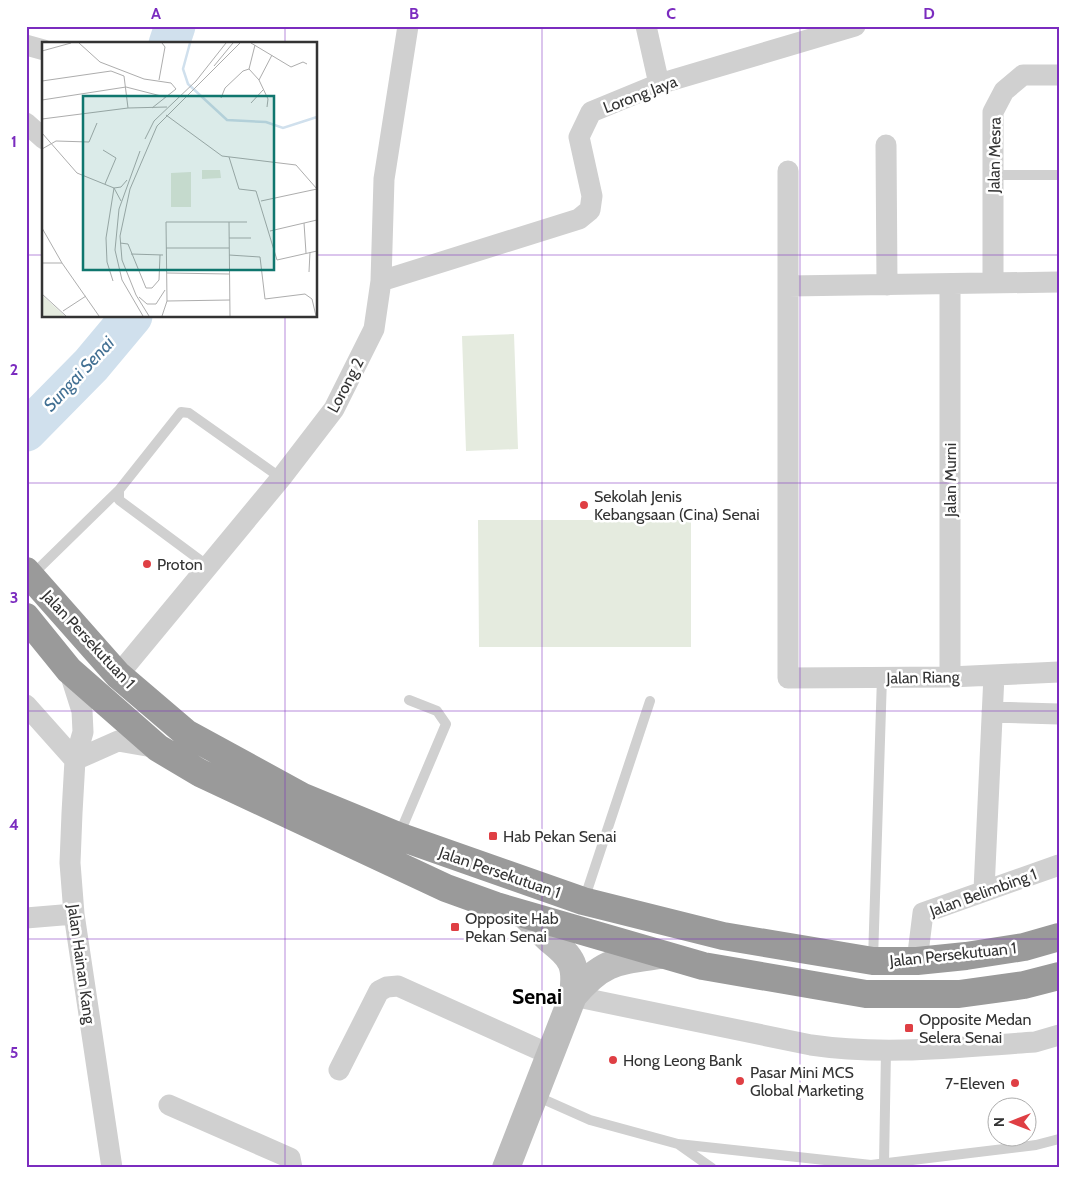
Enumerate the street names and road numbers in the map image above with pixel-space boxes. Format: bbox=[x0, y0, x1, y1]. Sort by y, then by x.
street label: Lorong Jaya bbox=[600, 72, 680, 117]
street label: Jalan Mesra bbox=[984, 117, 1005, 194]
street label: Lorong 2 bbox=[323, 355, 368, 416]
street label: Jalan Murni bbox=[941, 443, 960, 518]
street label: Jalan Persekutuan 1 bbox=[38, 586, 139, 692]
street label: Jalan Riang bbox=[885, 667, 961, 688]
street label: Jalan Persekutuan 1 bbox=[436, 842, 563, 902]
street label: Jalan Belimbing 1 bbox=[926, 864, 1039, 921]
street label: Jalan Hainan Kang bbox=[64, 902, 99, 1026]
street label: Jalan Persekutuan 1 bbox=[888, 938, 1017, 971]

